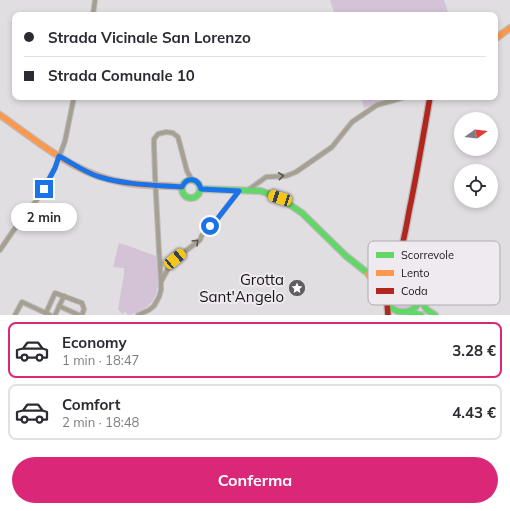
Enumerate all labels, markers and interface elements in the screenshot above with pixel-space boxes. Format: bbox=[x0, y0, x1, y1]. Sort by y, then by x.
text: Strada Vicinale San Lorenzo bbox=[48, 28, 251, 47]
text: Strada Comunale 10 bbox=[48, 66, 195, 85]
north arrow bbox=[454, 112, 498, 156]
map controls bbox=[454, 112, 498, 208]
button: locate bbox=[454, 164, 498, 208]
one-way arrow bbox=[278, 171, 284, 180]
route end bbox=[35, 180, 53, 198]
car bbox=[267, 189, 293, 207]
callout: 2 min bbox=[11, 203, 77, 231]
text: 2 min bbox=[27, 209, 61, 225]
route start bbox=[201, 217, 219, 235]
one-way arrow bbox=[191, 239, 199, 247]
legend bbox=[368, 241, 500, 305]
car bbox=[162, 247, 188, 271]
text: Scorrevole bbox=[401, 248, 454, 262]
text: Lento bbox=[401, 266, 429, 280]
place label: Grotta Sant'Angelo bbox=[199, 270, 284, 306]
place icon: Grotta Sant'Angelo bbox=[287, 278, 307, 298]
text: Coda bbox=[401, 284, 428, 298]
icon: car bbox=[14, 332, 50, 368]
text: Economy bbox=[62, 333, 127, 352]
text: 3.28 € bbox=[452, 341, 496, 360]
text: 1 min · 18:47 bbox=[62, 352, 139, 368]
icon: car bbox=[14, 394, 50, 430]
text: Comfort bbox=[62, 395, 120, 414]
text: 4.43 € bbox=[452, 403, 496, 422]
text: 2 min · 18:48 bbox=[62, 414, 139, 430]
button: Conferma bbox=[12, 457, 498, 503]

